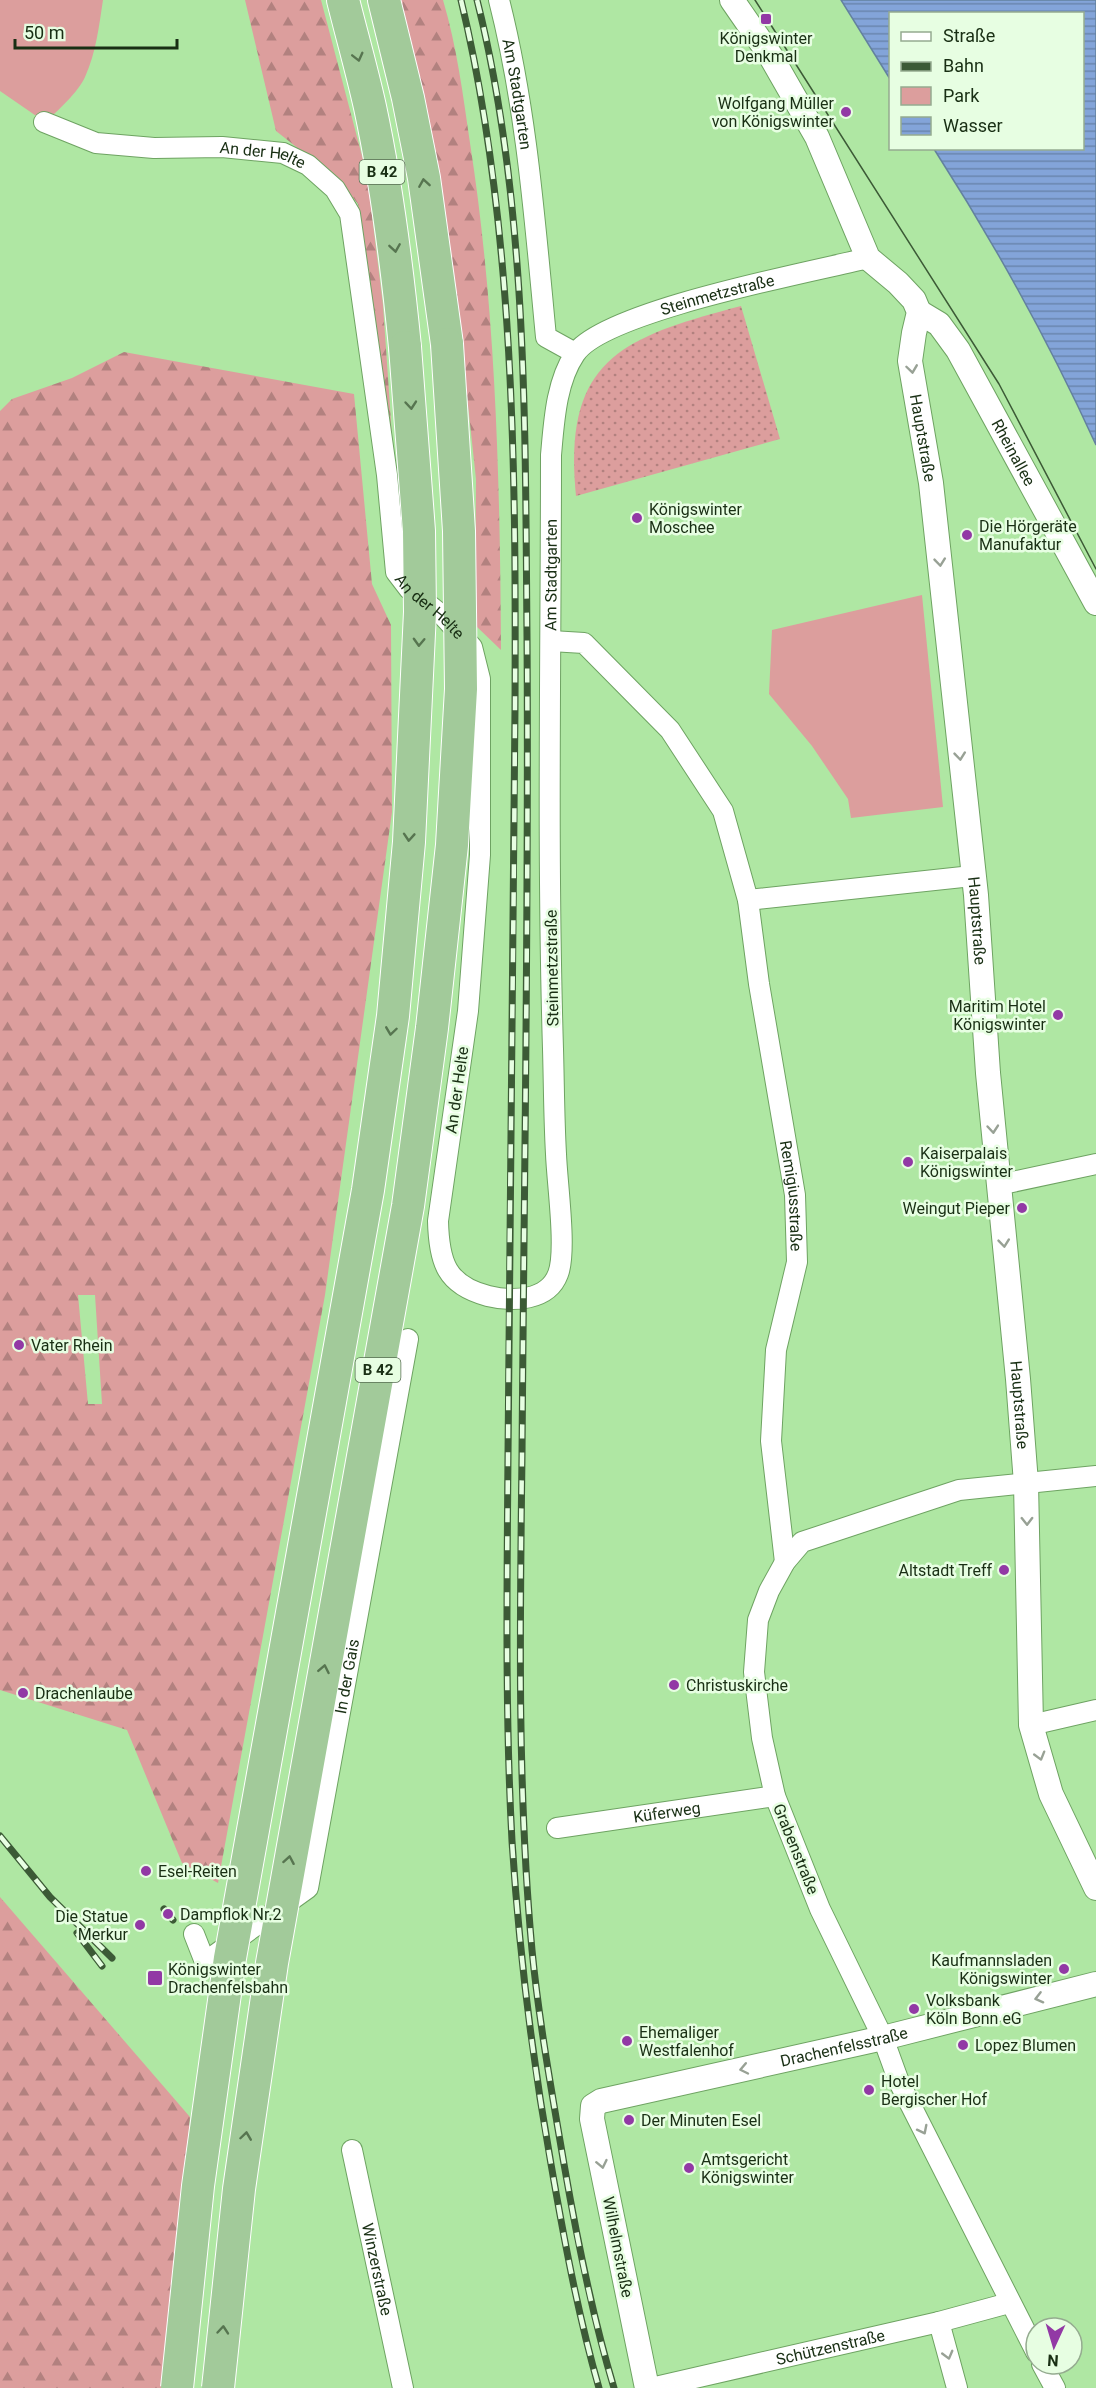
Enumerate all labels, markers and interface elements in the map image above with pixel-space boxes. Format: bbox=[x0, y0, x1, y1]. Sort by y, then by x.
scale bar bbox=[15, 12, 177, 50]
marker: Königswinter Denkmal bbox=[759, 12, 773, 26]
legend bbox=[889, 12, 1084, 150]
text: 50 m bbox=[24, 22, 64, 43]
text: Straße bbox=[943, 25, 995, 46]
place label: Königswinter Denkmal bbox=[720, 29, 813, 66]
street label: Am Stadtgarten bbox=[499, 37, 536, 151]
one-way arrow bbox=[350, 52, 363, 62]
text: Bahn bbox=[943, 55, 984, 76]
text: Park bbox=[943, 85, 980, 106]
place label: Wolfgang Müller von Königswinter bbox=[712, 94, 835, 131]
marker: Wolfgang Müller von Königswinter bbox=[839, 105, 853, 119]
text: Wasser bbox=[943, 115, 1003, 136]
street label: An der Helte bbox=[219, 137, 309, 172]
road number: B 42 bbox=[360, 160, 404, 184]
one-way arrow bbox=[419, 178, 431, 187]
one-way arrow bbox=[388, 243, 400, 253]
street label: Steinmetzstraße bbox=[658, 270, 776, 319]
one-way arrow bbox=[906, 365, 918, 374]
street label: Hauptstraße bbox=[906, 393, 940, 483]
one-way arrow bbox=[404, 401, 417, 410]
street label: Rheinallee bbox=[988, 416, 1040, 489]
place label: Königswinter Moschee bbox=[649, 500, 742, 537]
marker: Königswinter Moschee bbox=[630, 511, 644, 525]
place label: Die Hörgeräte Manufaktur bbox=[979, 517, 1077, 554]
street label: Am Stadtgarten bbox=[541, 519, 560, 631]
marker: Die Hörgeräte Manufaktur bbox=[960, 528, 974, 542]
one-way arrow bbox=[933, 558, 945, 567]
street label: An der Helte bbox=[391, 570, 469, 642]
one-way arrow bbox=[413, 637, 425, 646]
one-way arrow bbox=[953, 752, 966, 761]
one-way arrow bbox=[403, 832, 416, 841]
street label: Hauptstraße bbox=[965, 876, 990, 966]
street label: Steinmetzstraße bbox=[541, 909, 563, 1027]
place label: Maritim Hotel Königswinter bbox=[949, 997, 1047, 1034]
marker: Maritim Hotel Königswinter bbox=[1051, 1008, 1065, 1022]
one-way arrow bbox=[386, 1026, 398, 1035]
street label: An der Helte bbox=[441, 1045, 473, 1135]
one-way arrow bbox=[986, 1124, 999, 1133]
street label: Remigiusstraße bbox=[776, 1139, 806, 1252]
place label: Kaiserpalais Königswinter bbox=[920, 1144, 1013, 1181]
marker: Kaiserpalais Königswinter bbox=[901, 1155, 915, 1169]
place label: Weingut Pieper bbox=[902, 1199, 1011, 1218]
marker: Weingut Pieper bbox=[1015, 1201, 1029, 1215]
one-way arrow bbox=[997, 1238, 1010, 1247]
place label: Vater Rhein bbox=[31, 1336, 113, 1355]
marker: Vater Rhein bbox=[12, 1338, 26, 1352]
road number: B 42 bbox=[356, 1358, 400, 1382]
street label: Hauptstraße bbox=[1007, 1360, 1033, 1450]
one-way arrow bbox=[1020, 1516, 1033, 1525]
place label: Altstadt Treff bbox=[898, 1561, 992, 1580]
marker: Altstadt Treff bbox=[997, 1563, 1011, 1577]
street label: In der Gais bbox=[330, 1637, 363, 1715]
one-way arrow bbox=[317, 1664, 330, 1674]
place label: Christuskirche bbox=[686, 1676, 788, 1695]
marker: Christuskirche bbox=[667, 1678, 681, 1692]
place label: Drachenlaube bbox=[35, 1684, 133, 1703]
marker: Drachenlaube bbox=[16, 1686, 30, 1700]
one-way arrow bbox=[1033, 1751, 1046, 1761]
street label: Küferweg bbox=[632, 1798, 702, 1826]
street label: Grabenstraße bbox=[769, 1801, 823, 1897]
one-way arrow bbox=[282, 1856, 295, 1866]
place label: Esel-Reiten bbox=[158, 1862, 237, 1881]
marker: Esel-Reiten bbox=[139, 1864, 153, 1878]
place label: Dampflok Nr.2 bbox=[180, 1905, 282, 1924]
place label: Die Statue Merkur bbox=[55, 1907, 129, 1944]
marker: Dampflok Nr.2 bbox=[161, 1907, 175, 1921]
marker: Die Statue Merkur bbox=[133, 1918, 147, 1932]
place label: Kaufmannsladen Königswinter bbox=[931, 1951, 1053, 1988]
place label: Königswinter Drachenfelsbahn bbox=[168, 1960, 288, 1997]
marker: Kaufmannsladen Königswinter bbox=[1057, 1962, 1071, 1976]
marker: Königswinter Drachenfelsbahn bbox=[146, 1969, 164, 1987]
place label: Volksbank Köln Bonn eG bbox=[926, 1991, 1022, 2028]
one-way arrow bbox=[1034, 1991, 1044, 2004]
marker: Volksbank Köln Bonn eG bbox=[907, 2002, 921, 2016]
place label: Ehemaliger Westfalenhof bbox=[639, 2023, 734, 2060]
street label: Drachenfelsstraße bbox=[778, 2023, 910, 2070]
marker: Ehemaliger Westfalenhof bbox=[620, 2034, 634, 2048]
place label: Lopez Blumen bbox=[975, 2036, 1076, 2055]
marker: Lopez Blumen bbox=[956, 2038, 970, 2052]
one-way arrow bbox=[739, 2062, 749, 2075]
place label: Hotel Bergischer Hof bbox=[881, 2072, 987, 2109]
marker: Hotel Bergischer Hof bbox=[862, 2083, 876, 2097]
place label: Der Minuten Esel bbox=[641, 2111, 761, 2130]
marker: Der Minuten Esel bbox=[622, 2113, 636, 2127]
one-way arrow bbox=[916, 2124, 927, 2135]
one-way arrow bbox=[240, 2132, 252, 2141]
place label: Amtsgericht Königswinter bbox=[701, 2150, 794, 2187]
one-way arrow bbox=[594, 2158, 607, 2168]
marker: Amtsgericht Königswinter bbox=[682, 2161, 696, 2175]
street label: Wilhelmstraße bbox=[599, 2195, 637, 2299]
street label: Winzerstraße bbox=[358, 2221, 397, 2317]
north arrow bbox=[1024, 2316, 1084, 2376]
one-way arrow bbox=[216, 2325, 229, 2334]
street label: Schützenstraße bbox=[774, 2325, 887, 2369]
one-way arrow bbox=[941, 2349, 953, 2360]
text: N bbox=[1047, 2351, 1059, 2370]

